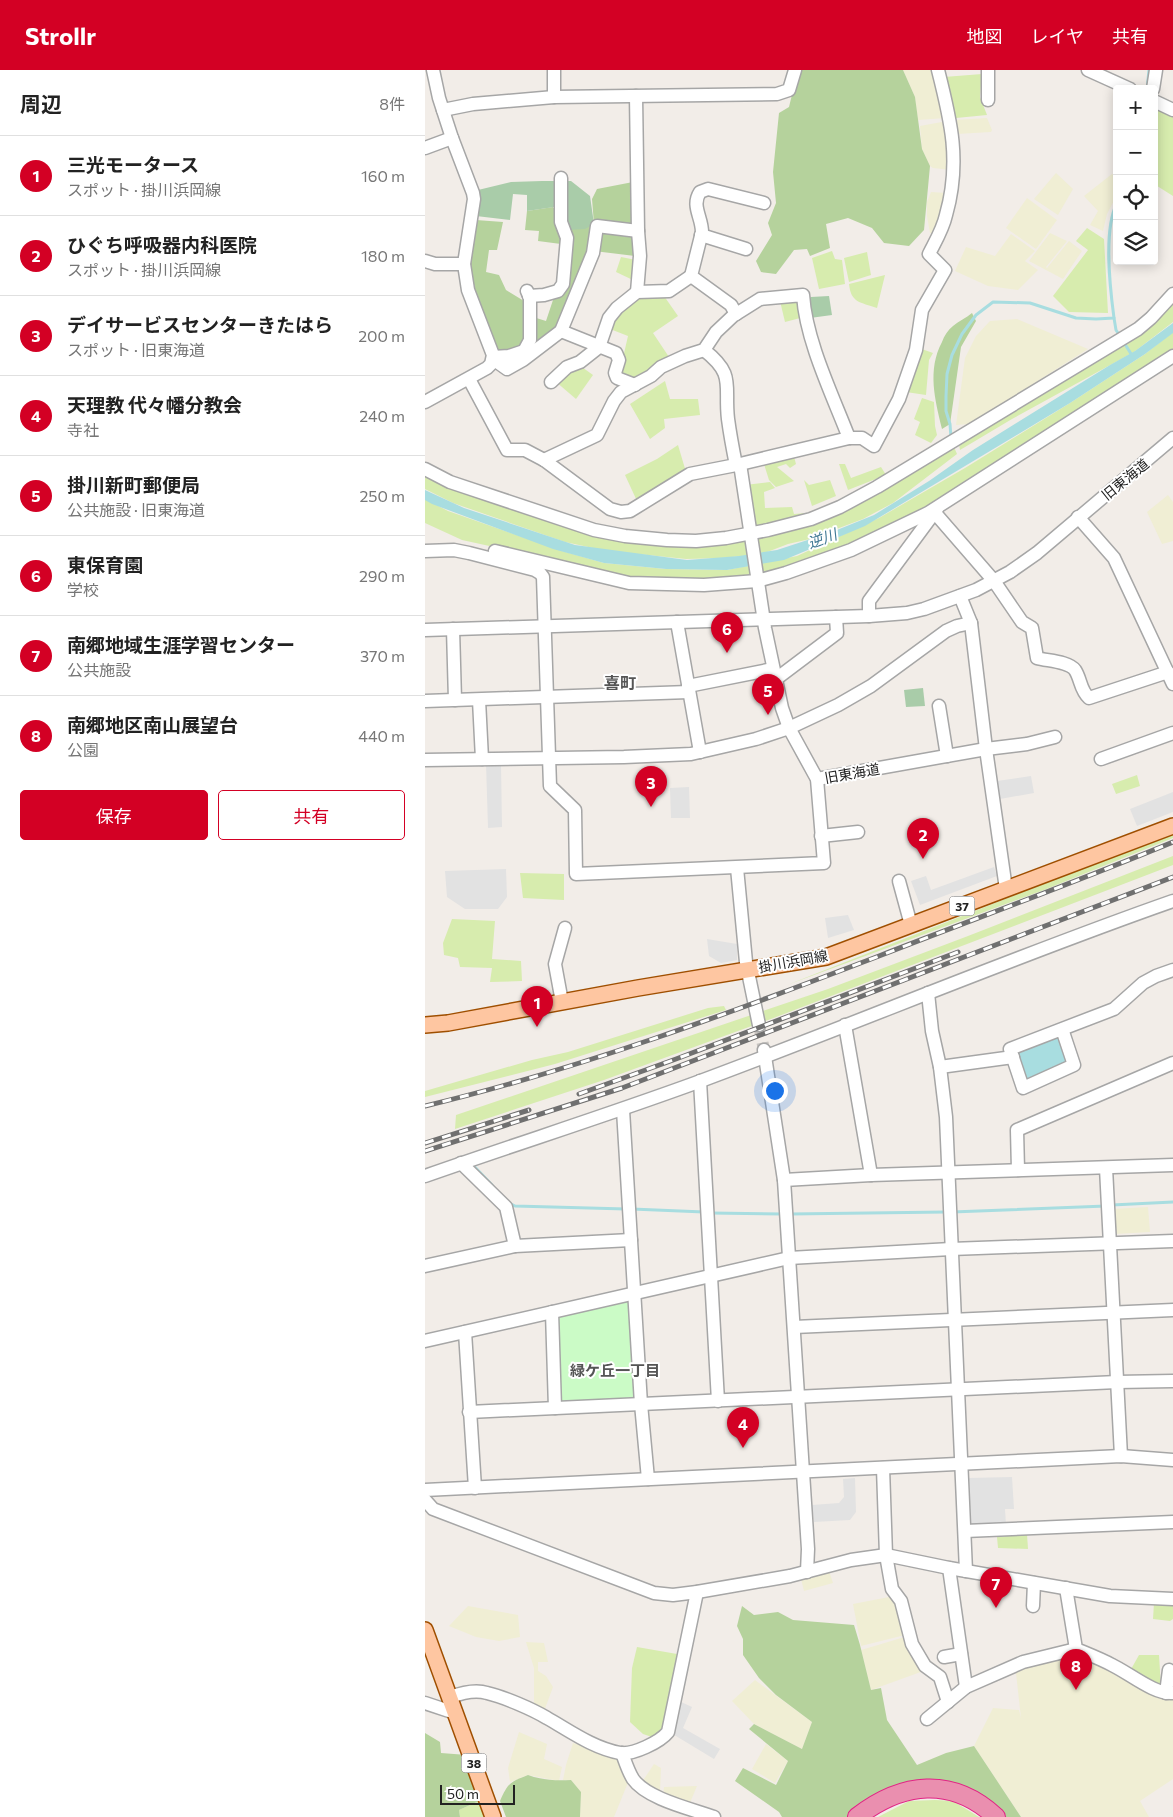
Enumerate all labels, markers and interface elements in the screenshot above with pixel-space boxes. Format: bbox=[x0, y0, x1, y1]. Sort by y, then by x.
text: Strollr bbox=[25, 21, 96, 50]
text: 地図 bbox=[967, 25, 1003, 47]
text: レイヤ bbox=[1031, 25, 1084, 47]
text: 共有 bbox=[1112, 25, 1148, 47]
map controls bbox=[1113, 85, 1158, 265]
button: + bbox=[1113, 85, 1158, 130]
text: 周辺 bbox=[20, 91, 62, 116]
text: 8件 bbox=[379, 94, 405, 113]
button: − bbox=[1113, 130, 1158, 175]
text: 三光モータース bbox=[67, 153, 199, 176]
text: 1 bbox=[32, 166, 40, 185]
text: 160 m bbox=[361, 166, 405, 185]
button: locate bbox=[1113, 175, 1158, 220]
text: スポット · 掛川浜岡線 bbox=[67, 180, 221, 199]
button: layers bbox=[1113, 220, 1158, 265]
text: ひぐち呼吸器内科医院 bbox=[67, 233, 257, 256]
text: 2 bbox=[31, 246, 41, 265]
text: 180 m bbox=[361, 246, 405, 265]
text: スポット · 掛川浜岡線 bbox=[67, 260, 221, 279]
text: デイサービスセンターきたはら bbox=[67, 313, 333, 336]
text: 3 bbox=[31, 326, 41, 345]
text: 200 m bbox=[358, 326, 405, 345]
text: スポット · 旧東海道 bbox=[67, 340, 205, 359]
text: 天理教 代々幡分教会 bbox=[67, 393, 242, 416]
text: 4 bbox=[31, 406, 41, 425]
text: 240 m bbox=[359, 406, 405, 425]
text: 寺社 bbox=[67, 420, 99, 439]
street label: 旧東海道 bbox=[1098, 455, 1152, 503]
text: 掛川新町郵便局 bbox=[67, 473, 200, 496]
text: 5 bbox=[31, 486, 41, 505]
text: 250 m bbox=[359, 486, 405, 505]
text: 公共施設 · 旧東海道 bbox=[67, 500, 205, 519]
water label: 逆川 bbox=[805, 524, 841, 552]
text: 東保育園 bbox=[67, 553, 143, 576]
text: 6 bbox=[31, 566, 41, 585]
text: 290 m bbox=[359, 566, 405, 585]
text: 学校 bbox=[67, 580, 99, 599]
pin: 6 bbox=[711, 612, 743, 653]
text: 南郷地域生涯学習センター bbox=[67, 633, 295, 656]
text: 7 bbox=[32, 646, 40, 665]
text: 370 m bbox=[360, 646, 405, 665]
text: 公共施設 bbox=[67, 660, 131, 679]
district label: 喜町 bbox=[604, 673, 636, 692]
pin: 5 bbox=[752, 674, 784, 715]
text: 南郷地区南山展望台 bbox=[67, 713, 238, 736]
text: 8 bbox=[31, 726, 41, 745]
text: 440 m bbox=[358, 726, 405, 745]
text: 公園 bbox=[67, 740, 99, 759]
street label: 旧東海道 bbox=[823, 760, 881, 786]
pin: 3 bbox=[635, 766, 667, 807]
button: 保存 bbox=[20, 790, 208, 840]
button: 共有 bbox=[218, 790, 405, 840]
pin: 2 bbox=[907, 818, 939, 859]
road number: 37 bbox=[949, 896, 975, 916]
street label: 掛川浜岡線 bbox=[757, 947, 829, 975]
pin: 1 bbox=[521, 986, 553, 1027]
your location bbox=[762, 1078, 788, 1104]
district label: 緑ケ丘一丁目 bbox=[570, 1361, 660, 1379]
pin: 4 bbox=[727, 1407, 759, 1448]
pin: 7 bbox=[980, 1567, 1012, 1608]
pin: 8 bbox=[1060, 1649, 1092, 1690]
road number: 38 bbox=[461, 1754, 487, 1772]
scale bar bbox=[440, 1782, 515, 1805]
text: 50 m bbox=[447, 1785, 479, 1802]

